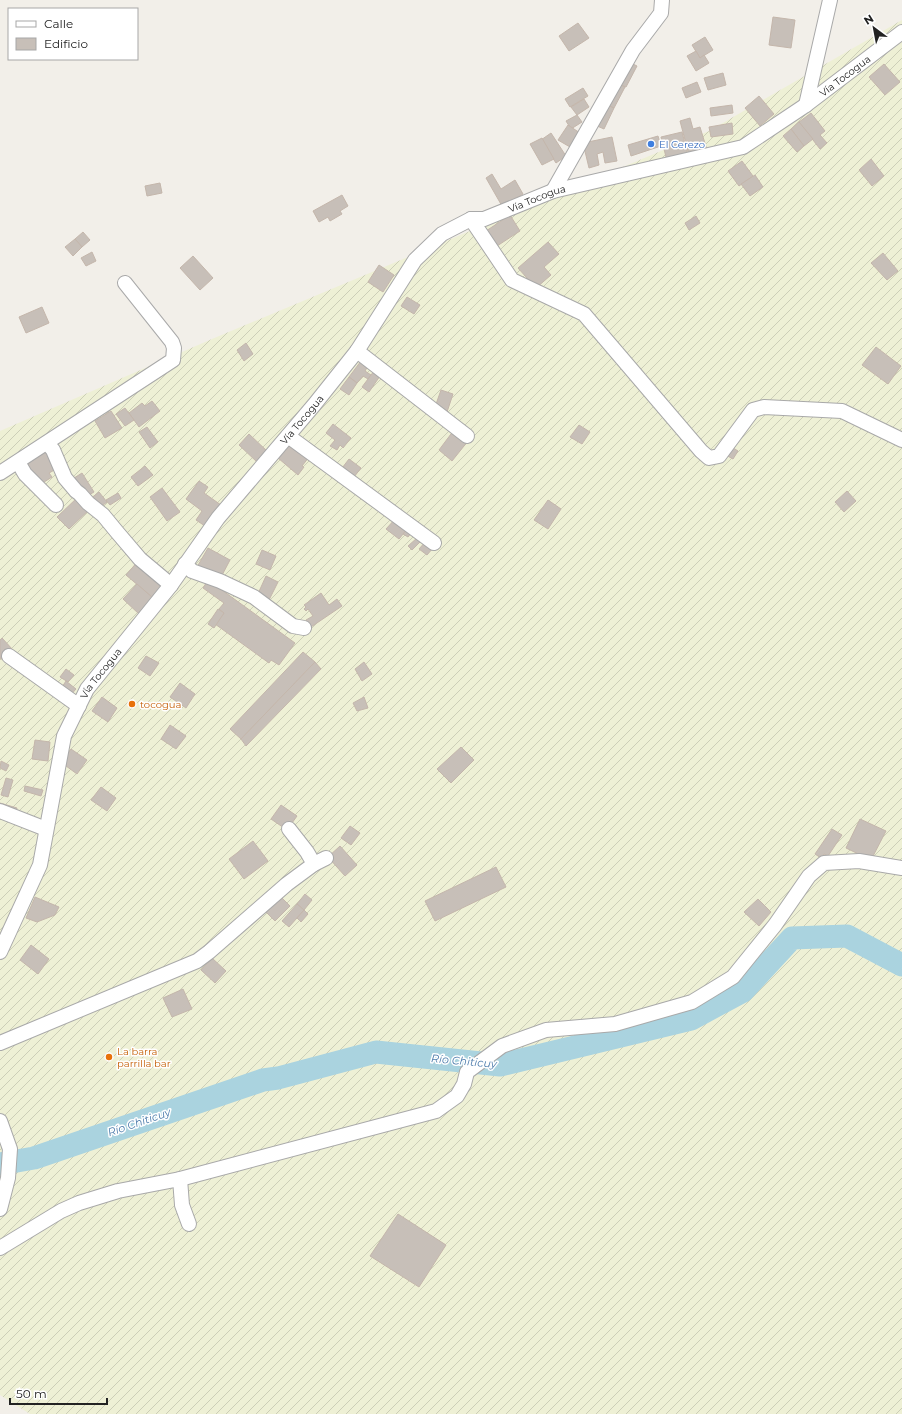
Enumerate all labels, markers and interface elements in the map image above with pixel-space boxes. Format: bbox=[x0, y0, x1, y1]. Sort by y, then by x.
legend bbox=[8, 8, 138, 60]
north arrow bbox=[854, 8, 894, 48]
text: N bbox=[861, 11, 876, 28]
text: Calle bbox=[44, 16, 73, 31]
text: Edificio bbox=[44, 36, 88, 51]
street label: Vía Tocogua bbox=[817, 52, 873, 100]
place label: El Cerezo bbox=[659, 138, 705, 151]
marker: El Cerezo bbox=[646, 139, 656, 149]
street label: Vía Tocogua bbox=[506, 182, 567, 216]
street label: Vía Tocogua bbox=[277, 392, 327, 447]
street label: Vía Tocogua bbox=[77, 645, 125, 701]
place label: tocogua bbox=[140, 698, 181, 711]
marker: tocogua bbox=[127, 699, 137, 709]
place label: La barra parrilla bar bbox=[117, 1045, 171, 1070]
water label: Río Chiticuy bbox=[431, 1051, 498, 1071]
marker: La barra parrilla bar bbox=[104, 1052, 114, 1062]
water label: Río Chiticuy bbox=[106, 1104, 173, 1139]
scale bar bbox=[10, 1380, 107, 1406]
text: 50 m bbox=[16, 1386, 47, 1401]

